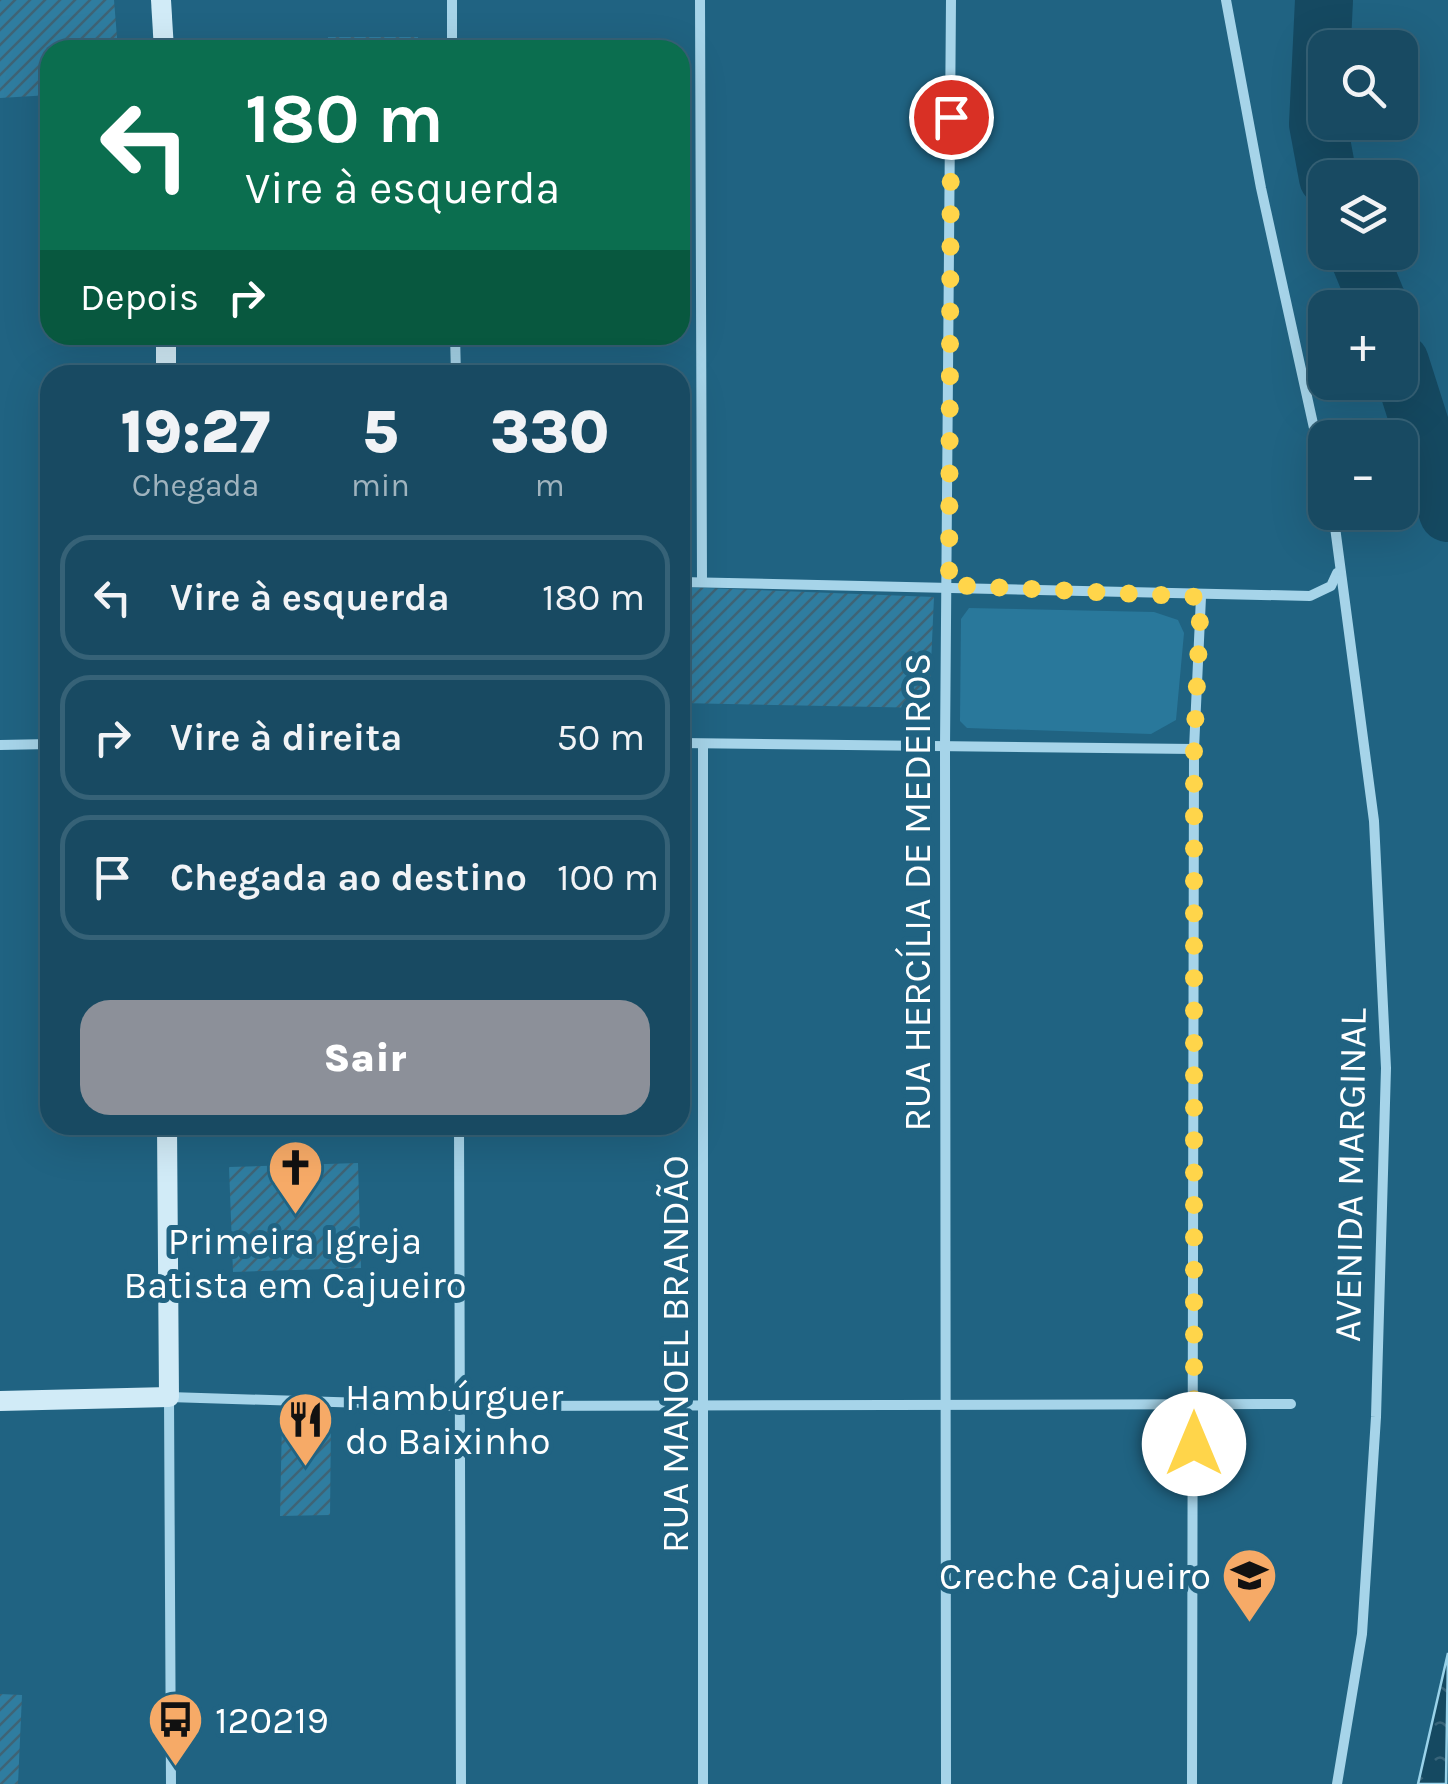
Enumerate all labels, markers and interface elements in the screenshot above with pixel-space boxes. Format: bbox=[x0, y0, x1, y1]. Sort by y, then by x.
map controls bbox=[1308, 30, 1418, 530]
button: search bbox=[1308, 30, 1418, 140]
pin bbox=[909, 75, 994, 160]
text: 180 m bbox=[245, 78, 444, 160]
icon: left bbox=[80, 80, 210, 210]
icon: arrive bbox=[924, 90, 979, 145]
button: layers bbox=[1308, 160, 1418, 270]
text: Vire à esquerda bbox=[245, 162, 560, 214]
icon: right bbox=[219, 270, 274, 325]
text: Depois bbox=[80, 275, 199, 320]
button: + bbox=[1308, 290, 1418, 400]
text: 19:27 bbox=[121, 397, 270, 467]
text: 5 bbox=[362, 397, 398, 467]
text: 330 bbox=[490, 397, 609, 467]
button: − bbox=[1308, 420, 1418, 530]
text: Chegada bbox=[132, 467, 259, 504]
text: min bbox=[351, 467, 410, 504]
text: m bbox=[535, 467, 565, 504]
icon: left bbox=[85, 570, 140, 625]
text: Vire à esquerda bbox=[170, 575, 450, 620]
text: 180 m bbox=[542, 575, 645, 620]
street label: RUA HERCÍLIA DE MEDEIROS bbox=[894, 652, 940, 1132]
icon: right bbox=[85, 710, 140, 765]
text: Vire à direita bbox=[170, 715, 402, 760]
text: 50 m bbox=[556, 715, 645, 760]
icon: arrive bbox=[85, 850, 140, 905]
text: Chegada ao destino bbox=[170, 855, 527, 900]
text: 100 m bbox=[557, 855, 659, 900]
button: Sair bbox=[80, 1000, 650, 1115]
street label: AVENIDA MARGINAL bbox=[1325, 1007, 1376, 1342]
church icon: Primeira Igreja Batista em Cajueiro bbox=[265, 1138, 325, 1217]
street label: RUA MANOEL BRANDÃO bbox=[653, 1155, 698, 1553]
place label: Primeira Igreja Batista em Cajueiro bbox=[124, 1219, 466, 1308]
place label: Hambúrguer do Baixinho bbox=[345, 1375, 563, 1464]
restaurant icon: Hambúrguer do Baixinho bbox=[276, 1389, 336, 1468]
position arrow bbox=[1142, 1392, 1246, 1496]
school or university icon: Creche Cajueiro bbox=[1220, 1546, 1280, 1625]
place label: Creche Cajueiro bbox=[939, 1554, 1211, 1599]
bus stop icon: 120219 bbox=[146, 1690, 206, 1769]
place label: 120219 bbox=[215, 1698, 329, 1743]

